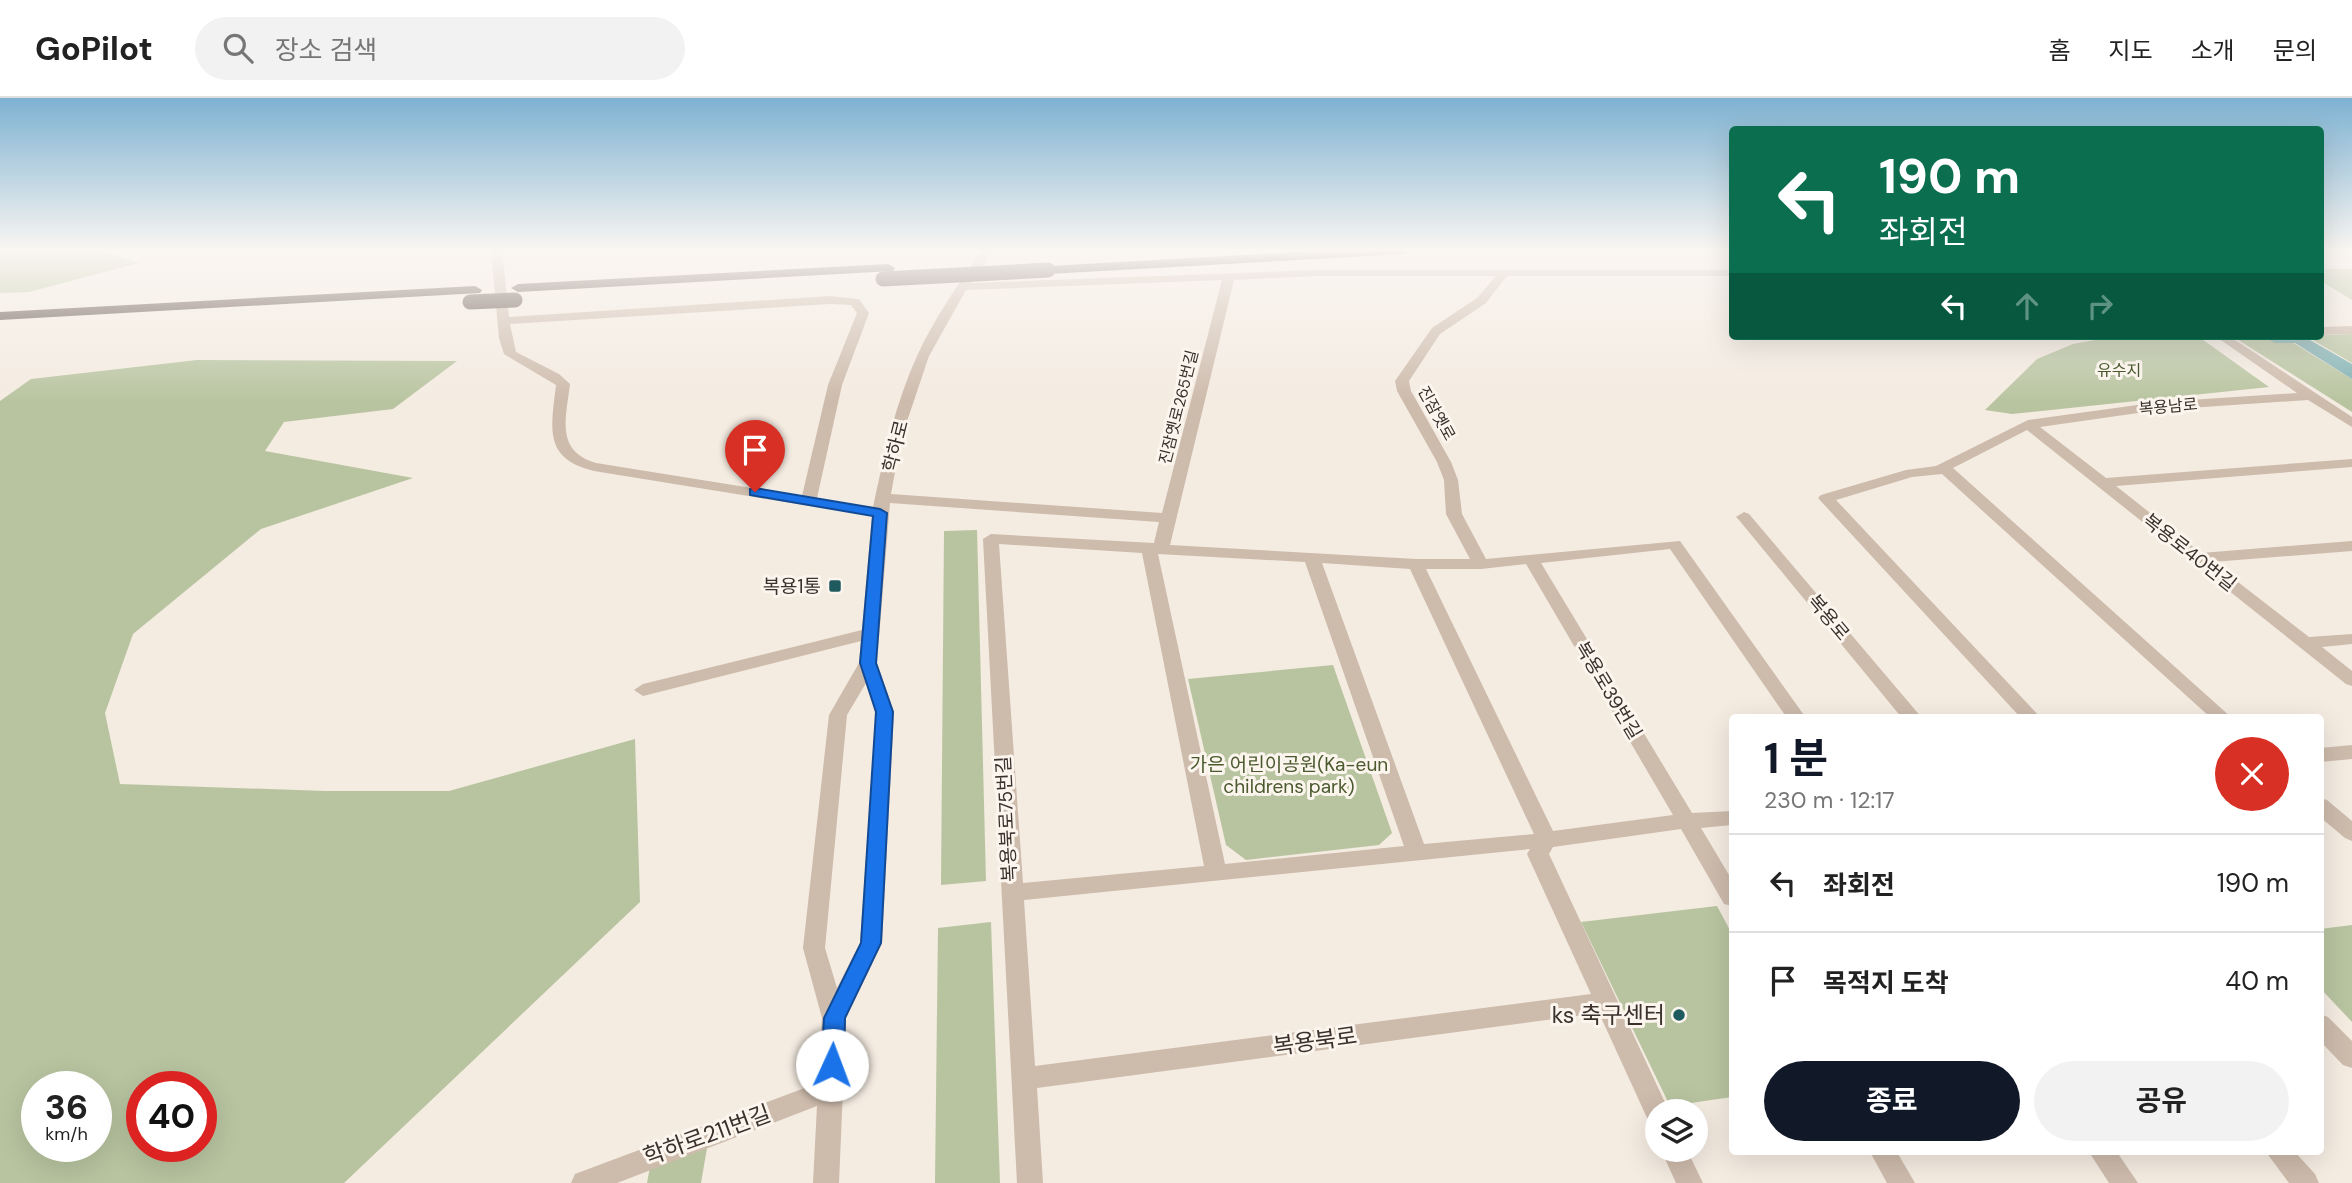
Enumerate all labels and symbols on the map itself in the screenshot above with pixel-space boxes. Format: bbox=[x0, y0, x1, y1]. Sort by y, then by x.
street label: 진잠옛로265번길 bbox=[1154, 348, 1203, 466]
park label: 유수지 bbox=[2097, 360, 2141, 381]
street label: 진잠옛로 bbox=[1413, 382, 1460, 444]
street label: 복용남로 bbox=[2138, 393, 2199, 420]
street label: 학하로 bbox=[877, 418, 914, 475]
pin bbox=[725, 420, 785, 492]
street label: 복용로40번길 bbox=[2138, 508, 2241, 597]
place label: 복용1통 bbox=[763, 574, 821, 599]
marker: 복용1통 bbox=[827, 578, 843, 594]
street label: 복용로 bbox=[1802, 589, 1855, 645]
street label: 복용로39번길 bbox=[1570, 637, 1648, 744]
park label: 가은 어린이공원(Ka-eun childrens park) bbox=[1190, 752, 1388, 799]
street label: 복용북로75번길 bbox=[991, 755, 1022, 883]
place label: ks 축구센터 bbox=[1552, 1000, 1665, 1030]
marker: ks 축구센터 bbox=[1671, 1007, 1687, 1023]
street label: 복용북로 bbox=[1271, 1020, 1359, 1062]
position arrow bbox=[795, 1028, 869, 1102]
speed limit sign: 40 bbox=[126, 1071, 217, 1162]
street label: 학하로211번길 bbox=[639, 1098, 775, 1172]

